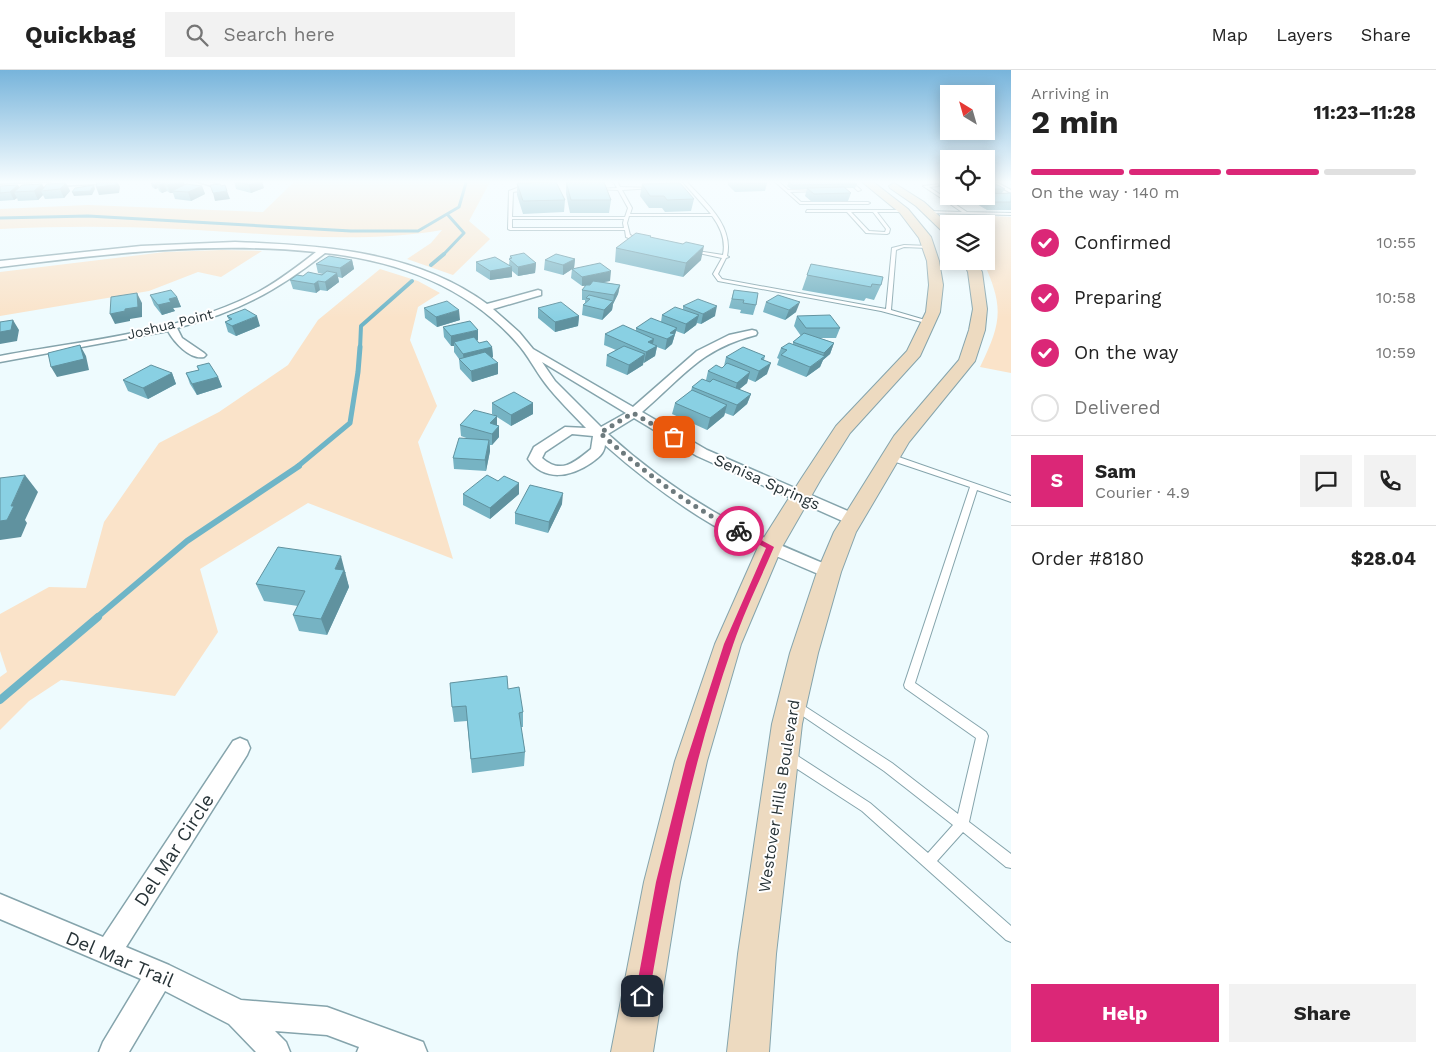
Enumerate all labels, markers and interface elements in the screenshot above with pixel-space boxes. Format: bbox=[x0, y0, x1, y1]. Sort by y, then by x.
search box bbox=[165, 12, 515, 57]
text: Quickbag bbox=[25, 21, 135, 49]
icon: search bbox=[183, 21, 211, 49]
text: Search here bbox=[223, 23, 335, 46]
text: Map bbox=[1211, 24, 1248, 45]
text: Layers bbox=[1276, 24, 1333, 45]
text: Share bbox=[1361, 24, 1411, 45]
text: Arriving in bbox=[1031, 84, 1109, 103]
north arrow bbox=[940, 85, 995, 140]
map controls bbox=[940, 85, 995, 270]
text: 11:23–11:28 bbox=[1314, 101, 1416, 124]
text: 2 min bbox=[1031, 103, 1119, 141]
button: locate bbox=[940, 150, 995, 205]
text: On the way · 140 m bbox=[1031, 183, 1179, 202]
button: layers bbox=[940, 215, 995, 270]
icon: check bbox=[1031, 229, 1059, 257]
text: Confirmed bbox=[1074, 231, 1171, 254]
text: 10:55 bbox=[1376, 233, 1416, 252]
icon: check bbox=[1031, 284, 1059, 312]
text: Preparing bbox=[1074, 286, 1161, 309]
text: 10:58 bbox=[1376, 288, 1416, 307]
street label: Joshua Point bbox=[125, 306, 215, 342]
icon: check bbox=[1031, 339, 1059, 367]
text: On the way bbox=[1074, 341, 1178, 364]
text: 10:59 bbox=[1376, 343, 1416, 362]
text: Delivered bbox=[1074, 396, 1161, 419]
pin bbox=[653, 416, 695, 458]
icon: bag bbox=[660, 423, 688, 451]
street label: Senisa Springs bbox=[711, 450, 823, 514]
button: chat bbox=[1300, 455, 1352, 507]
button: phone bbox=[1364, 455, 1416, 507]
text: Sam bbox=[1095, 460, 1136, 483]
text: S bbox=[1051, 469, 1063, 492]
text: Courier · 4.9 bbox=[1095, 483, 1190, 502]
courier bbox=[714, 506, 764, 556]
icon: bike bbox=[725, 517, 753, 545]
text: Order #8180 bbox=[1031, 547, 1144, 570]
text: $28.04 bbox=[1351, 547, 1416, 570]
street label: Westover Hills Boulevard bbox=[754, 698, 804, 894]
street label: Del Mar Circle bbox=[129, 789, 219, 911]
street label: Del Mar Trail bbox=[62, 926, 178, 992]
pin bbox=[621, 975, 663, 1017]
icon: home bbox=[628, 982, 656, 1010]
button: Help bbox=[1031, 984, 1219, 1042]
button: Share bbox=[1229, 984, 1416, 1042]

